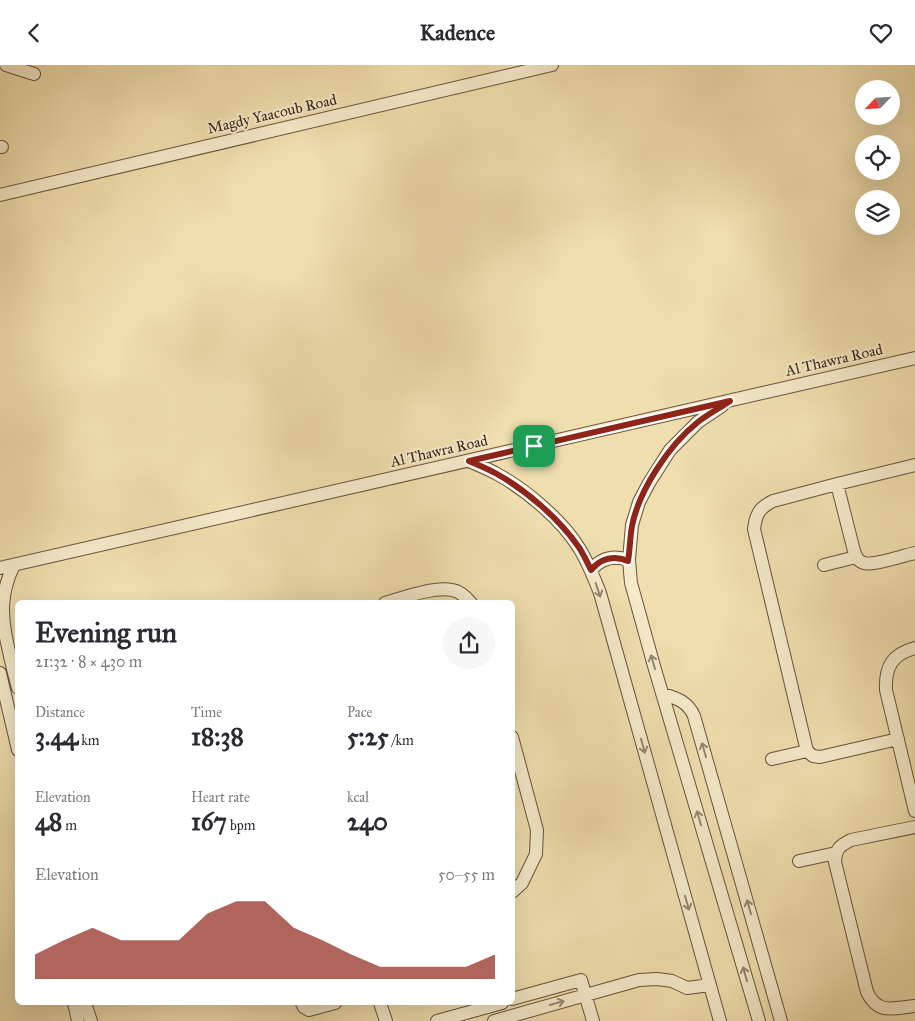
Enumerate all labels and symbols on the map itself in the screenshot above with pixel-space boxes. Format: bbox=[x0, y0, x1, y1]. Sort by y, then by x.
north arrow bbox=[855, 80, 900, 125]
street label: Magdy Yaacoub Road bbox=[206, 90, 339, 138]
street label: Al Thawra Road bbox=[783, 340, 885, 380]
pin bbox=[513, 425, 555, 467]
street label: Al Thawra Road bbox=[388, 431, 490, 471]
one-way arrow bbox=[594, 582, 603, 597]
one-way arrow bbox=[648, 655, 658, 671]
one-way arrow bbox=[639, 738, 648, 754]
one-way arrow bbox=[699, 743, 709, 759]
one-way arrow bbox=[694, 811, 704, 827]
one-way arrow bbox=[683, 894, 692, 910]
one-way arrow bbox=[743, 899, 753, 915]
one-way arrow bbox=[739, 967, 749, 983]
one-way arrow bbox=[548, 998, 564, 1008]

